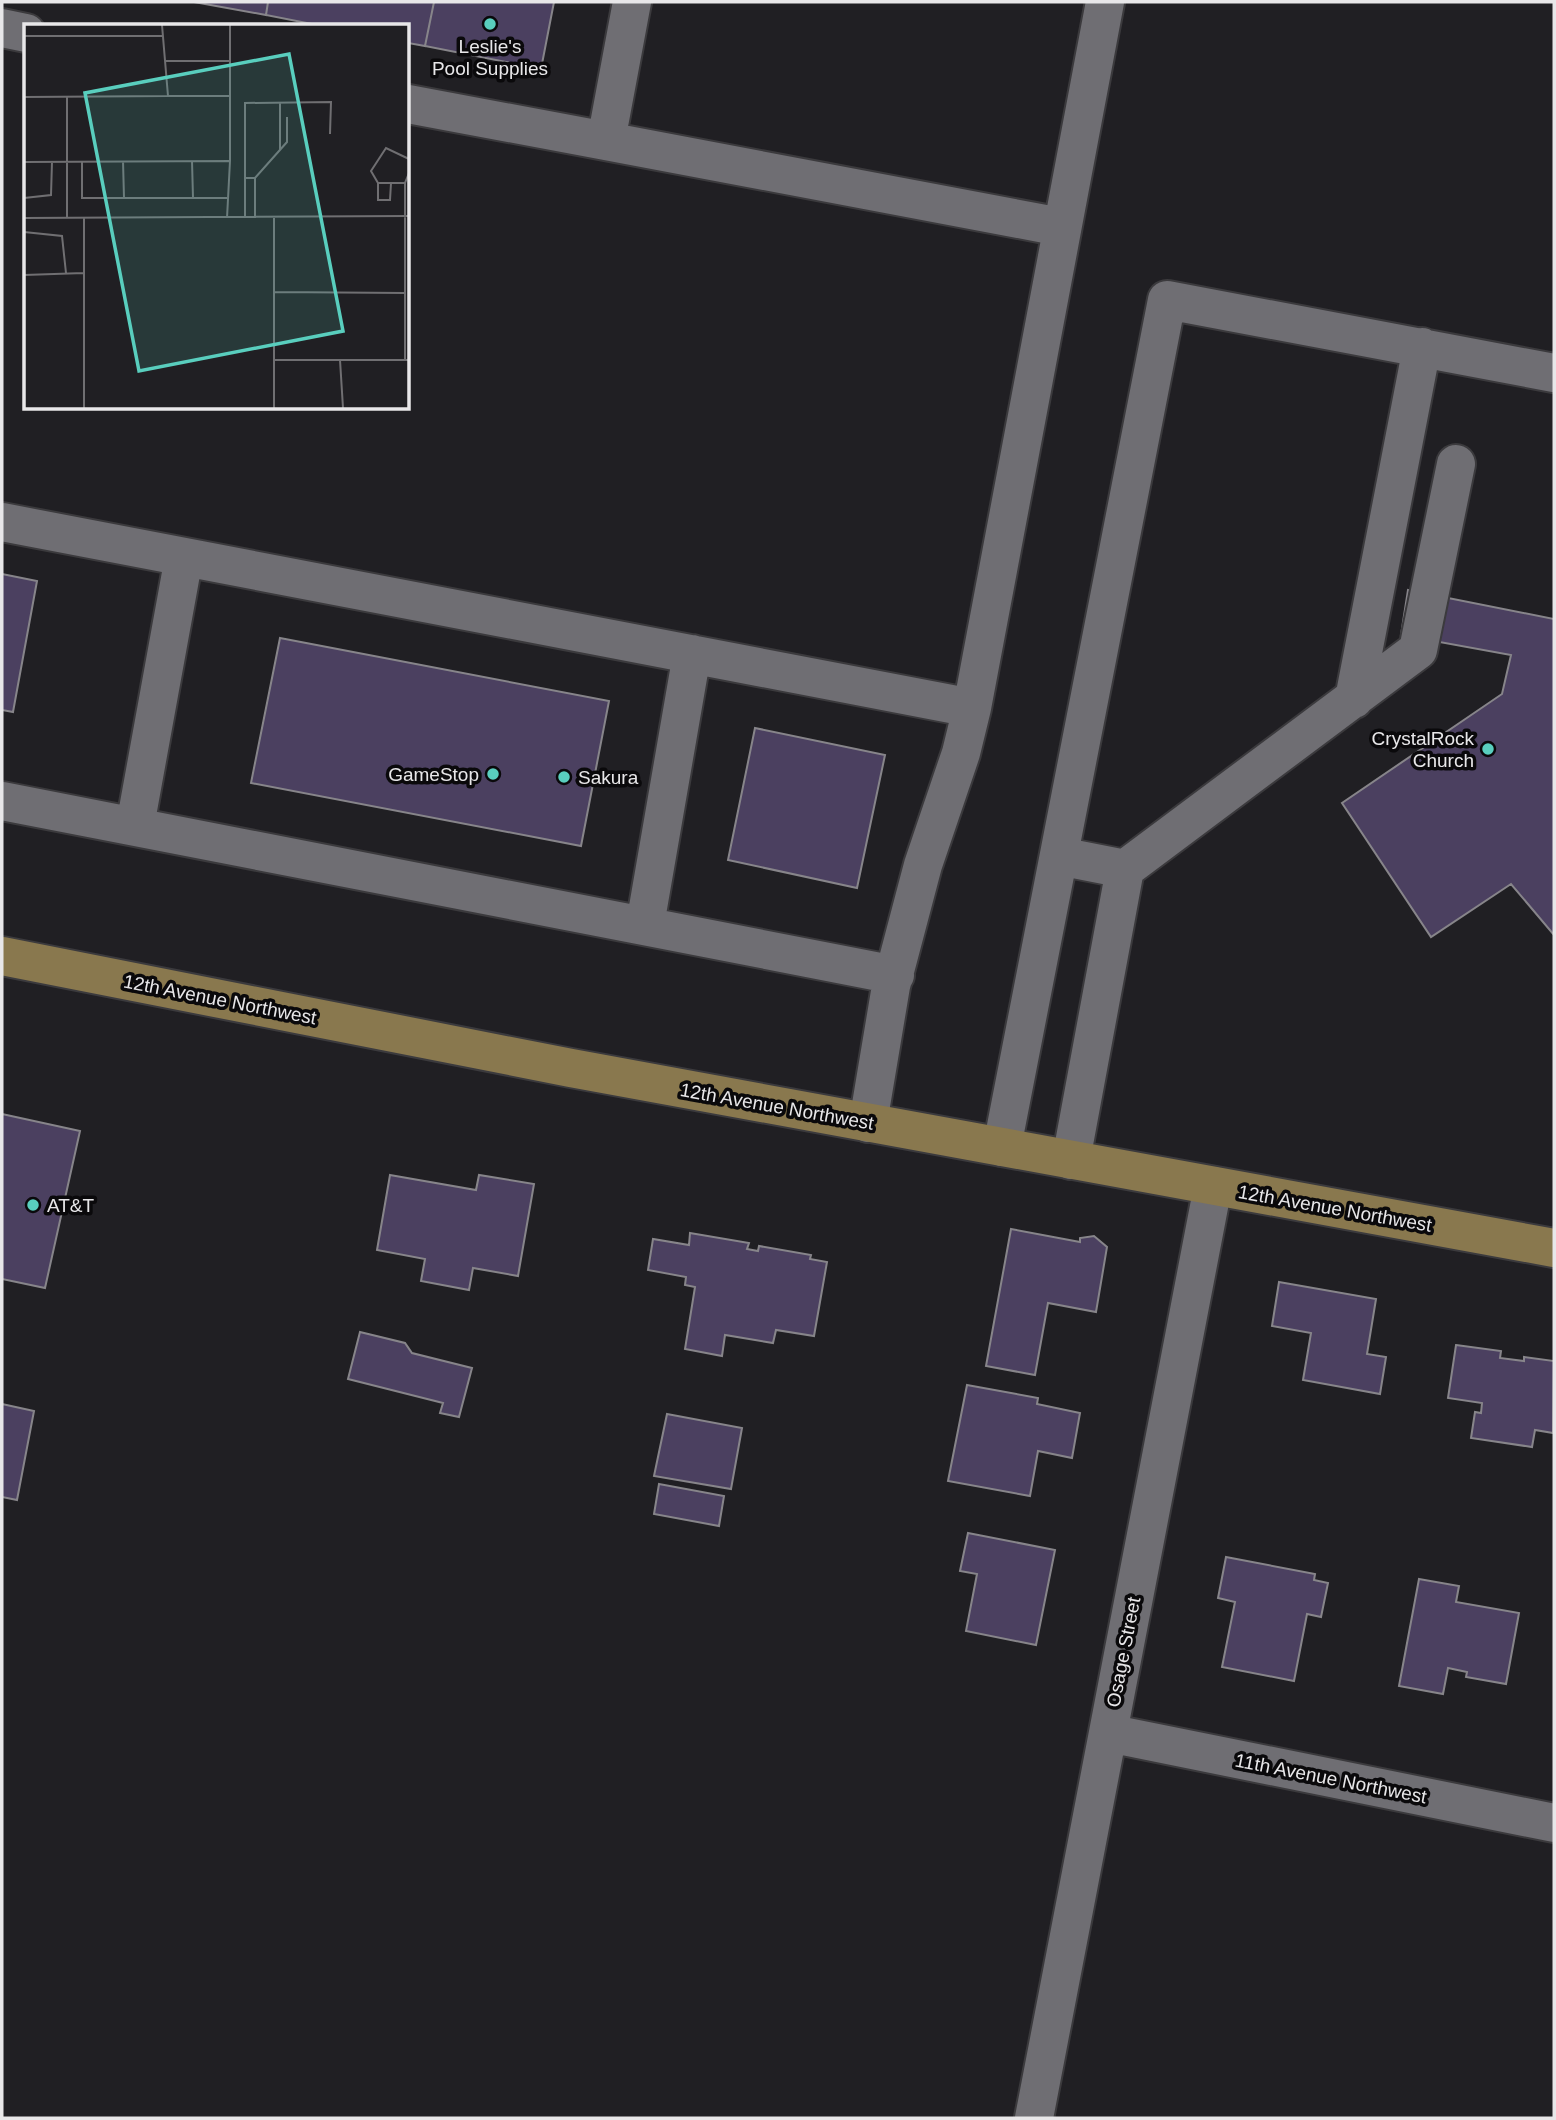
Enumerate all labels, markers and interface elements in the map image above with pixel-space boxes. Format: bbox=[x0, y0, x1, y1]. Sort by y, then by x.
marker: Leslie's Pool Supplies bbox=[482, 16, 498, 32]
inset map bbox=[24, 24, 410, 410]
place label: Leslie's Pool Supplies bbox=[432, 36, 548, 79]
place label: CrystalRock Church bbox=[1372, 728, 1474, 771]
marker: CrystalRock Church bbox=[1480, 741, 1496, 757]
place label: GameStop bbox=[388, 764, 479, 785]
marker: GameStop bbox=[485, 766, 501, 782]
place label: Sakura bbox=[578, 767, 639, 788]
marker: Sakura bbox=[556, 769, 572, 785]
street label: 12th Avenue Northwest bbox=[122, 970, 319, 1029]
street label: 12th Avenue Northwest bbox=[679, 1079, 876, 1134]
street label: 12th Avenue Northwest bbox=[1237, 1181, 1434, 1236]
place label: AT&T bbox=[47, 1195, 95, 1216]
marker: AT&T bbox=[25, 1197, 41, 1213]
street label: Osage Street bbox=[1103, 1594, 1145, 1709]
street label: 11th Avenue Northwest bbox=[1233, 1750, 1429, 1808]

